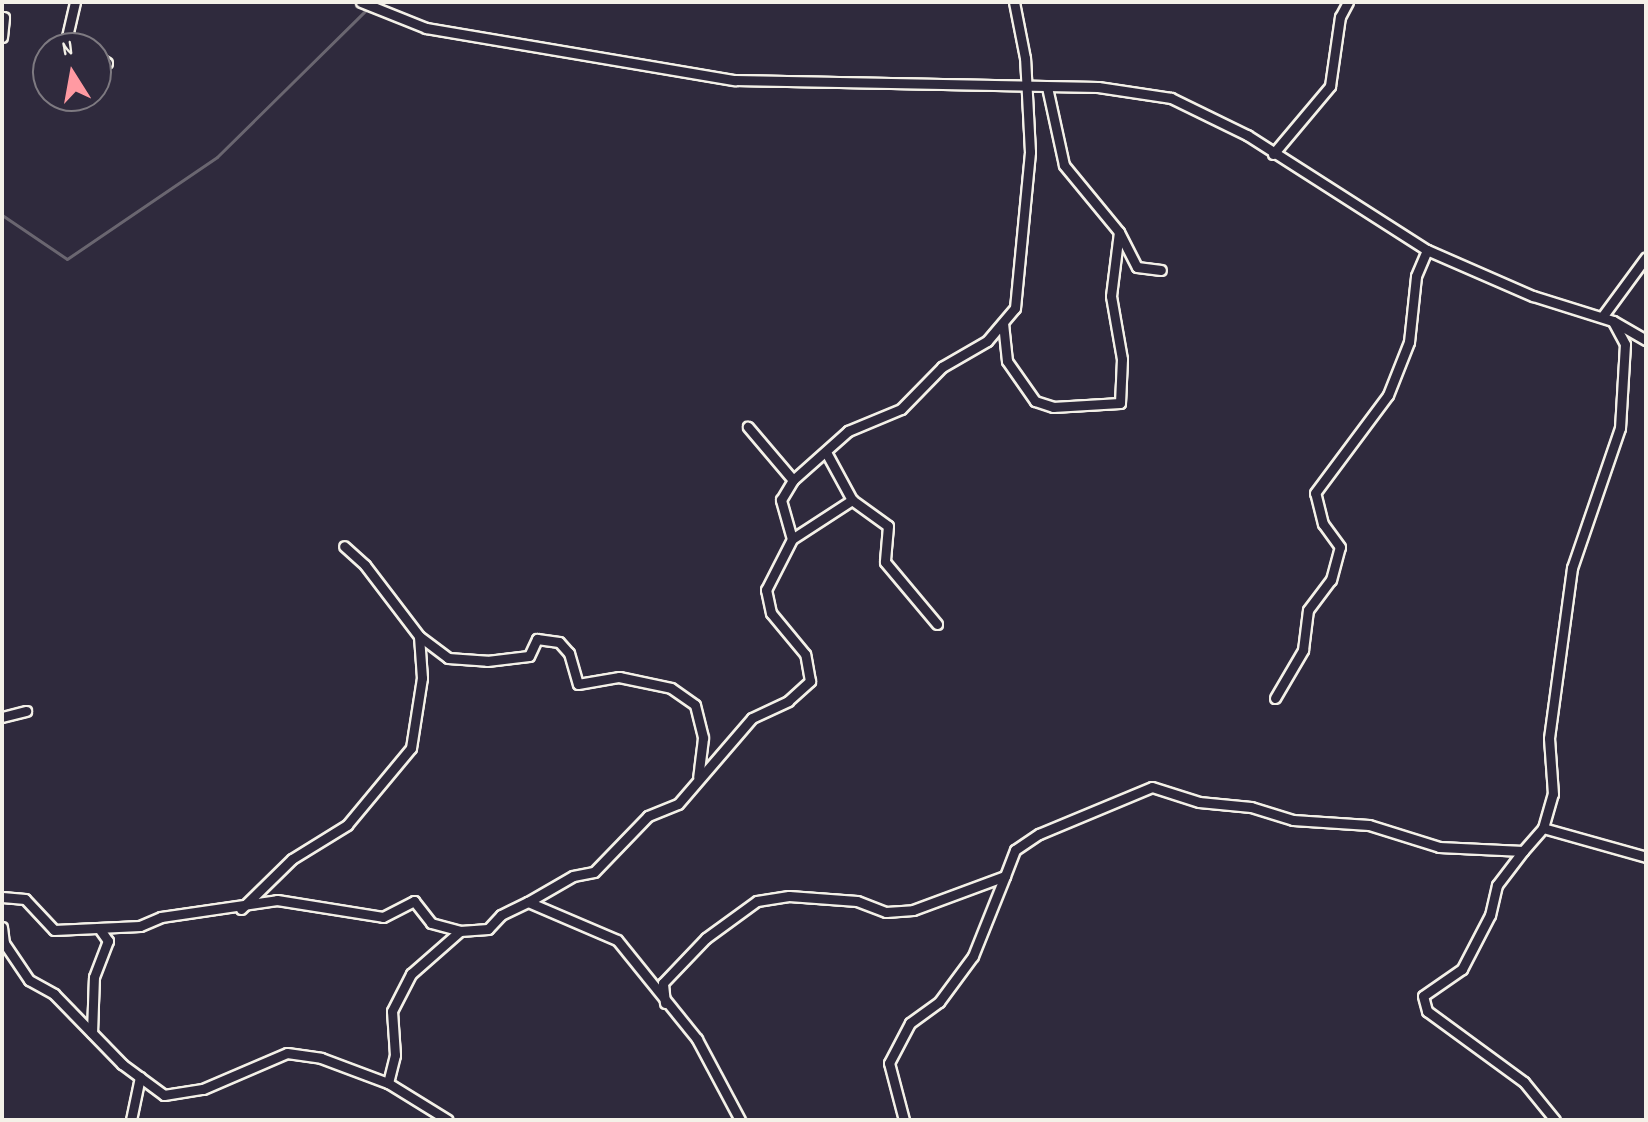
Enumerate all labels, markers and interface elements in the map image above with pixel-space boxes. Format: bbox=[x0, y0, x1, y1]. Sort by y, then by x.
north arrow bbox=[32, 32, 112, 112]
text: N bbox=[59, 34, 76, 66]

